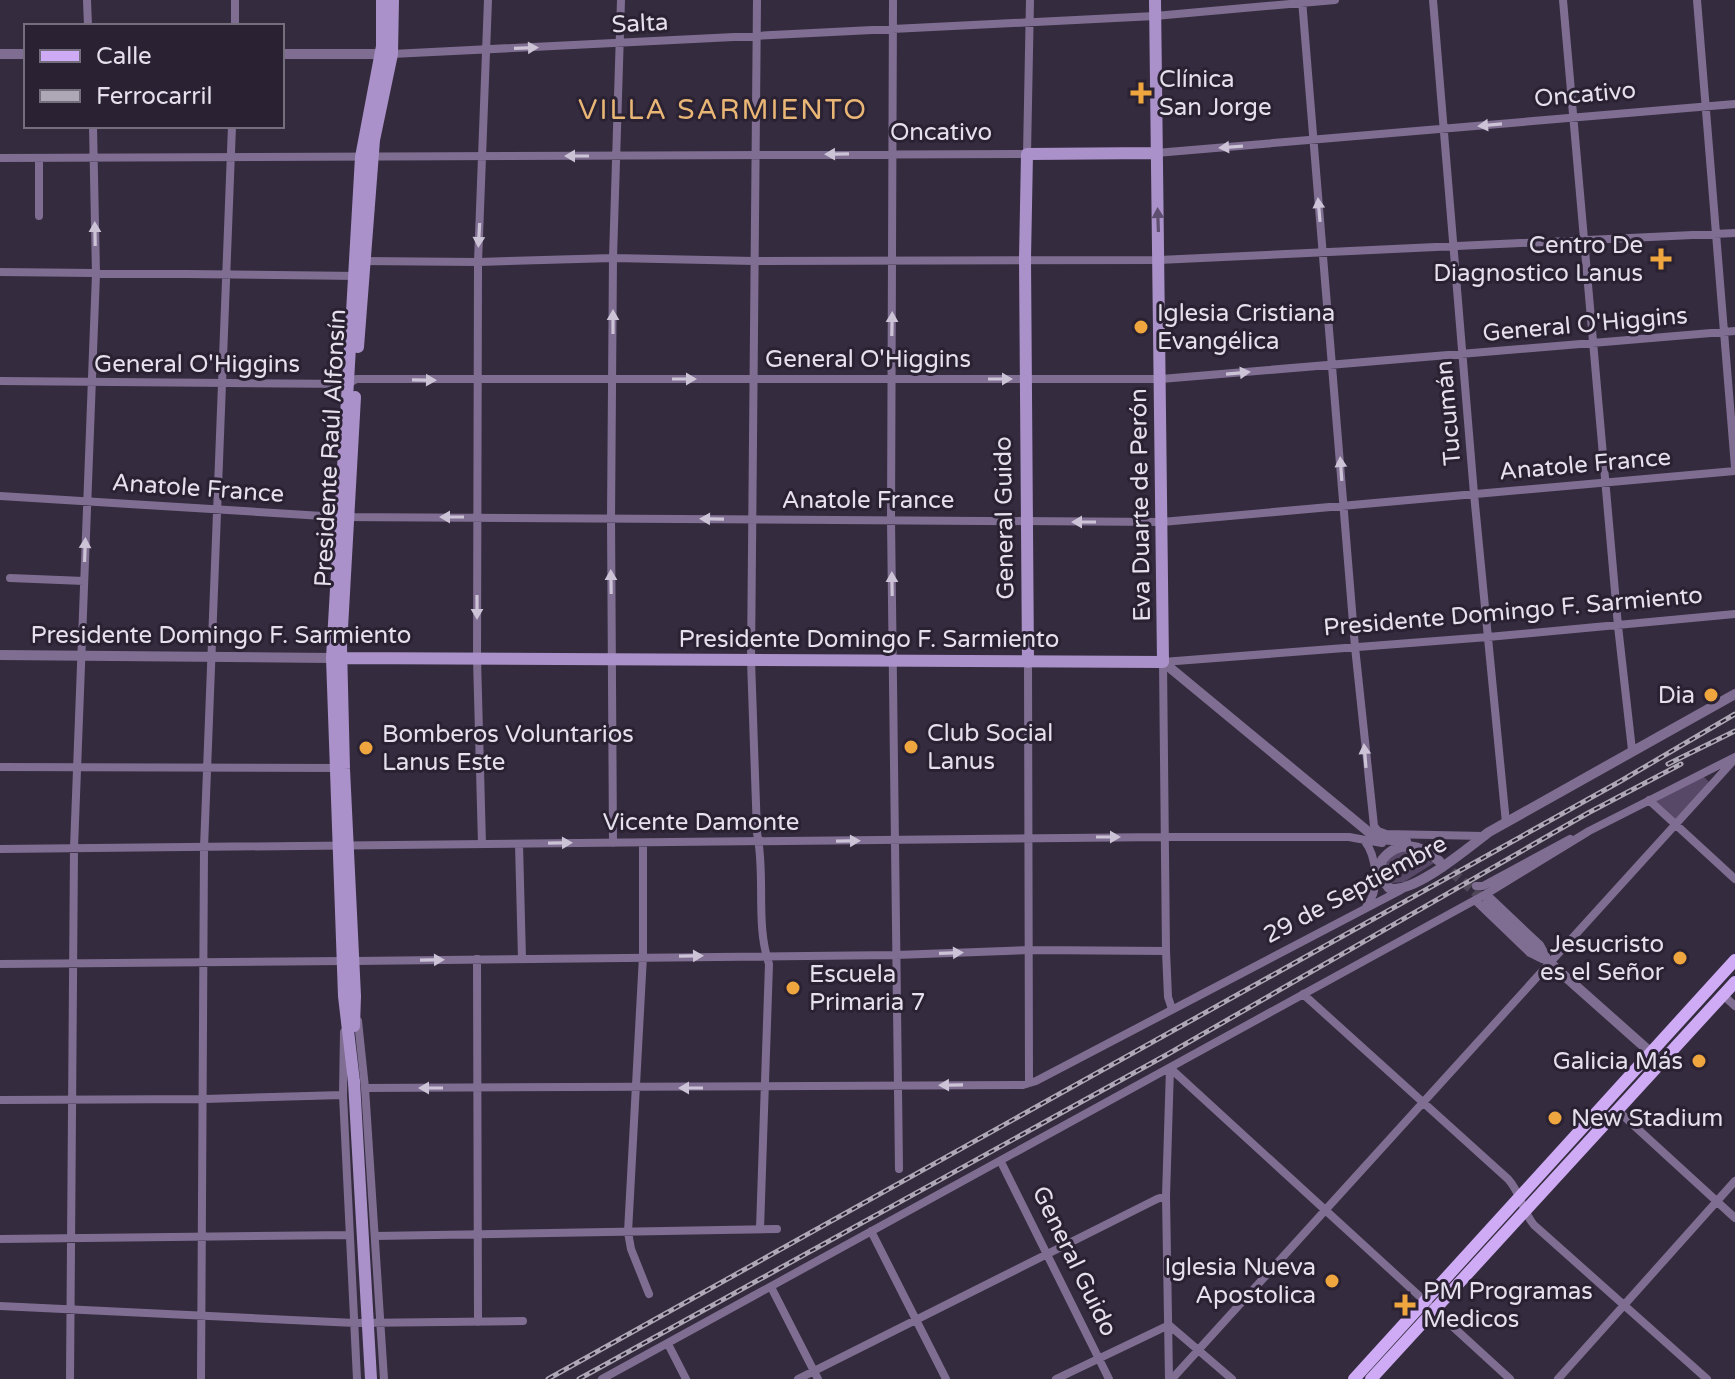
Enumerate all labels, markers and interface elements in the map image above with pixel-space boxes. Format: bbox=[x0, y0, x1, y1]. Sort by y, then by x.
street label: Salta bbox=[611, 8, 669, 39]
legend bbox=[24, 24, 284, 128]
one-way arrow bbox=[514, 41, 539, 54]
text: Calle bbox=[96, 42, 152, 71]
place label: Clínica San Jorge bbox=[1159, 65, 1271, 122]
street label: Oncativo bbox=[1533, 76, 1637, 113]
text: Ferrocarril bbox=[96, 82, 212, 111]
marker: Clínica San Jorge bbox=[1130, 82, 1152, 104]
district label: VILLA SARMIENTO bbox=[578, 93, 868, 127]
street label: Oncativo bbox=[890, 118, 992, 147]
one-way arrow bbox=[1477, 119, 1502, 132]
one-way arrow bbox=[1218, 141, 1243, 154]
one-way arrow bbox=[824, 148, 849, 161]
one-way arrow bbox=[564, 150, 589, 163]
one-way arrow bbox=[1312, 197, 1325, 222]
one-way arrow bbox=[1151, 207, 1164, 232]
one-way arrow bbox=[89, 221, 102, 246]
one-way arrow bbox=[473, 223, 486, 248]
place label: Centro De Diagnostico Lanus bbox=[1433, 231, 1643, 288]
marker: Centro De Diagnostico Lanus bbox=[1650, 248, 1672, 270]
place label: Iglesia Cristiana Evangélica bbox=[1157, 299, 1335, 356]
street label: General O'Higgins bbox=[1481, 301, 1689, 348]
street label: Presidente Raúl Alfonsín bbox=[309, 308, 352, 588]
one-way arrow bbox=[607, 309, 619, 334]
one-way arrow bbox=[885, 311, 898, 336]
marker: Iglesia Cristiana Evangélica bbox=[1132, 318, 1150, 336]
street label: General O'Higgins bbox=[765, 345, 971, 374]
street label: General O'Higgins bbox=[94, 350, 300, 379]
street label: Tucumán bbox=[1429, 359, 1468, 467]
one-way arrow bbox=[1226, 366, 1251, 379]
one-way arrow bbox=[672, 373, 697, 385]
one-way arrow bbox=[988, 373, 1013, 385]
one-way arrow bbox=[412, 374, 437, 386]
street label: Eva Duarte de Perón bbox=[1124, 388, 1157, 622]
street label: General Guido bbox=[989, 436, 1020, 600]
street label: Anatole France bbox=[1498, 443, 1672, 486]
one-way arrow bbox=[1334, 456, 1347, 481]
street label: Anatole France bbox=[111, 468, 285, 509]
street label: Anatole France bbox=[782, 486, 954, 515]
one-way arrow bbox=[439, 511, 464, 523]
one-way arrow bbox=[699, 513, 724, 525]
one-way arrow bbox=[1071, 515, 1096, 528]
one-way arrow bbox=[78, 537, 91, 562]
one-way arrow bbox=[605, 569, 618, 594]
one-way arrow bbox=[886, 571, 898, 596]
street label: Presidente Domingo F. Sarmiento bbox=[1322, 580, 1704, 643]
one-way arrow bbox=[471, 595, 483, 620]
street label: Presidente Domingo F. Sarmiento bbox=[31, 621, 411, 650]
street label: Presidente Domingo F. Sarmiento bbox=[679, 625, 1059, 654]
place label: Dia bbox=[1658, 681, 1695, 710]
marker: Dia bbox=[1702, 686, 1720, 704]
place label: Club Social Lanus bbox=[927, 719, 1053, 776]
place label: Bomberos Voluntarios Lanus Este bbox=[382, 720, 634, 777]
marker: Club Social Lanus bbox=[902, 738, 920, 756]
marker: Bomberos Voluntarios Lanus Este bbox=[357, 739, 375, 757]
one-way arrow bbox=[1359, 743, 1372, 768]
street label: Vicente Damonte bbox=[603, 808, 799, 837]
street label: 29 de Septiembre bbox=[1259, 829, 1452, 950]
one-way arrow bbox=[1096, 831, 1121, 843]
one-way arrow bbox=[836, 835, 861, 847]
one-way arrow bbox=[548, 837, 573, 850]
place label: Jesucristo es el Señor bbox=[1540, 930, 1665, 987]
one-way arrow bbox=[939, 946, 964, 959]
marker: Jesucristo es el Señor bbox=[1671, 949, 1689, 967]
one-way arrow bbox=[679, 950, 704, 962]
one-way arrow bbox=[420, 954, 445, 966]
place label: Escuela Primaria 7 bbox=[809, 960, 926, 1017]
marker: Escuela Primaria 7 bbox=[784, 979, 802, 997]
place label: Galicia Más bbox=[1553, 1047, 1683, 1076]
marker: Galicia Más bbox=[1690, 1052, 1708, 1070]
one-way arrow bbox=[938, 1079, 963, 1092]
one-way arrow bbox=[418, 1082, 443, 1094]
one-way arrow bbox=[678, 1082, 703, 1094]
place label: New Stadium bbox=[1571, 1104, 1723, 1133]
marker: New Stadium bbox=[1546, 1109, 1564, 1127]
street label: General Guido bbox=[1026, 1181, 1123, 1341]
place label: Iglesia Nueva Apostolica bbox=[1164, 1253, 1316, 1310]
marker: Iglesia Nueva Apostolica bbox=[1323, 1272, 1341, 1290]
place label: PM Programas Medicos bbox=[1423, 1277, 1593, 1334]
marker: PM Programas Medicos bbox=[1394, 1294, 1416, 1316]

